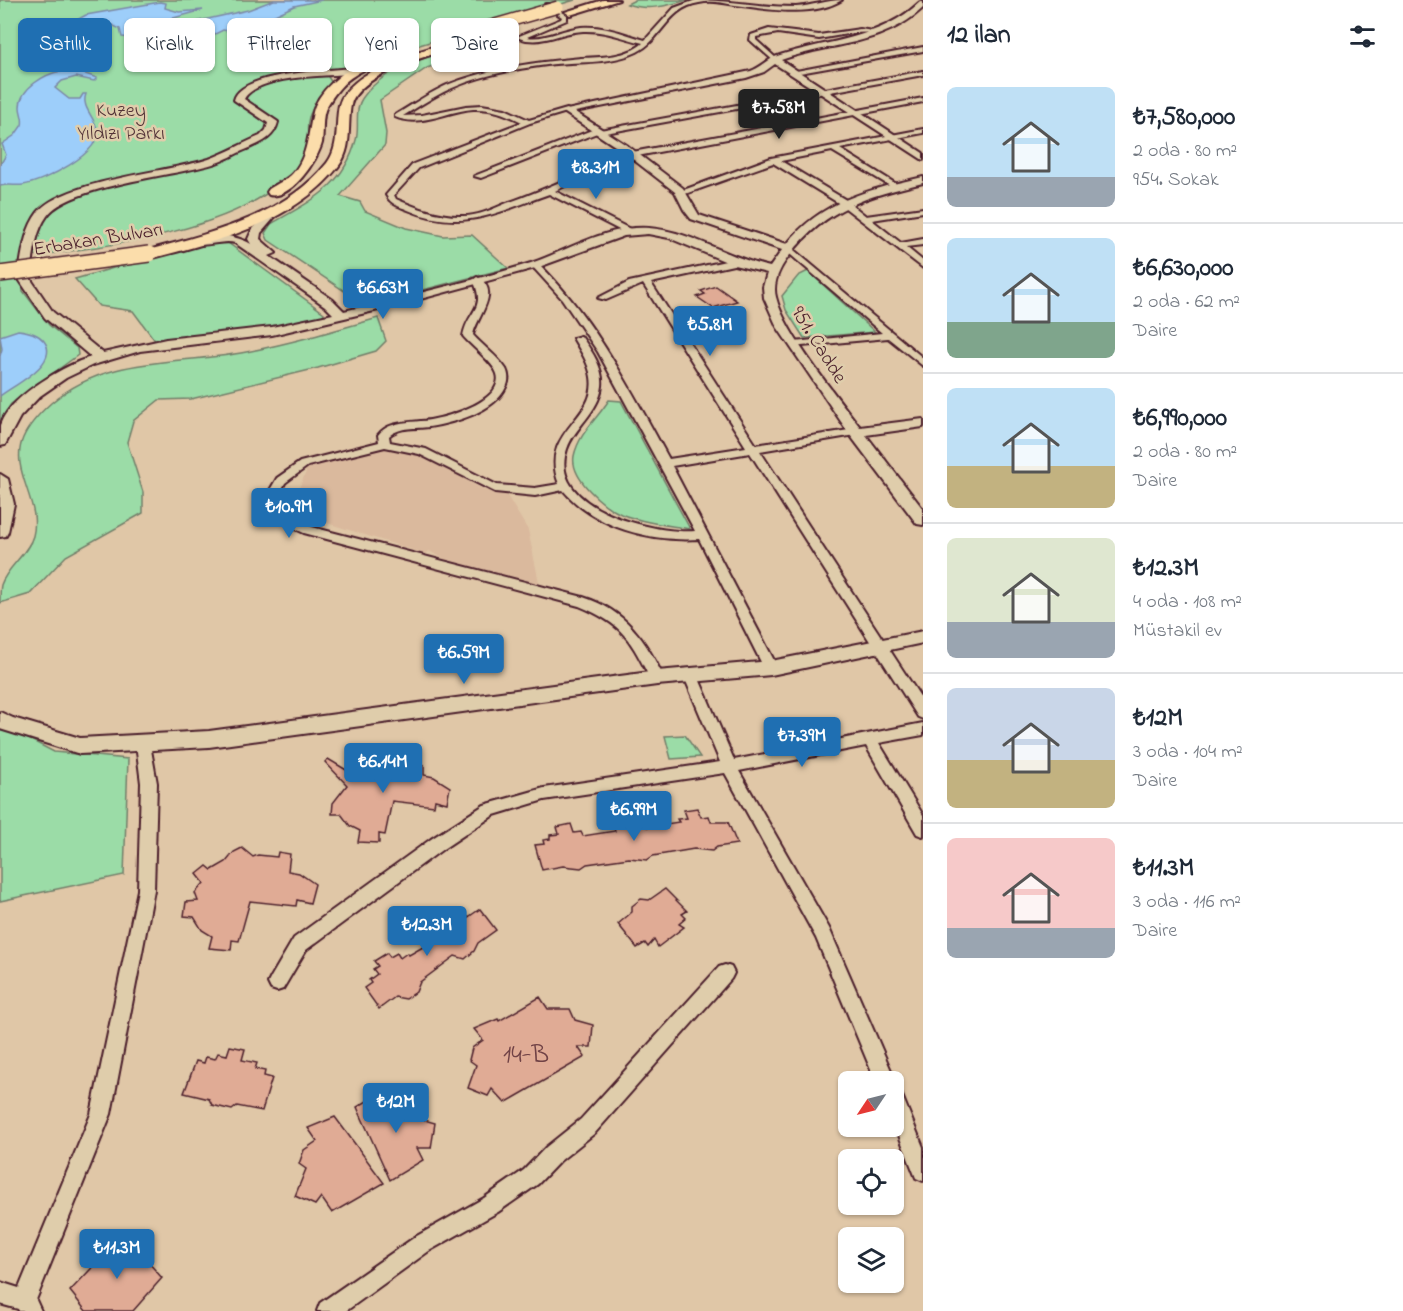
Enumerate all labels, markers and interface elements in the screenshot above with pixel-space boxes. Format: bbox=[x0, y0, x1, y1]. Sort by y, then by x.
text: 12 ilan bbox=[947, 17, 1011, 55]
chip: Satılık bbox=[18, 18, 112, 72]
chip: Kiralık bbox=[124, 18, 215, 72]
chip: Filtreler bbox=[227, 18, 332, 72]
chip: Yeni bbox=[344, 18, 419, 72]
chip: Daire bbox=[431, 18, 519, 72]
icon: filters bbox=[1346, 20, 1379, 53]
pin: ₺7.58M bbox=[730, 89, 828, 140]
text: ₺7.58M bbox=[752, 94, 806, 123]
park label: Kuzey Yıldızı Parkı bbox=[77, 97, 165, 149]
text: ₺7,580,000 bbox=[1133, 99, 1235, 137]
icon: home bbox=[995, 111, 1067, 183]
text: 2 oda · 80 m² bbox=[1133, 137, 1237, 166]
pin: ₺8.31M bbox=[547, 149, 645, 200]
text: ₺8.31M bbox=[572, 154, 620, 183]
text: 954. Sokak bbox=[1133, 166, 1219, 195]
street label: Erbakan Bulvarı bbox=[32, 216, 165, 265]
text: ₺6,630,000 bbox=[1133, 250, 1233, 288]
icon: home bbox=[995, 262, 1067, 334]
pin: ₺6.63M bbox=[334, 269, 432, 320]
text: ₺6.63M bbox=[357, 274, 409, 303]
text: 2 oda · 62 m² bbox=[1133, 288, 1240, 317]
street label: 951. Cadde bbox=[783, 301, 853, 390]
pin: ₺5.8M bbox=[668, 306, 752, 357]
text: ₺5.8M bbox=[687, 311, 733, 340]
text: Daire bbox=[1133, 317, 1177, 346]
text: ₺6,990,000 bbox=[1133, 400, 1227, 438]
icon: home bbox=[995, 412, 1067, 484]
text: 2 oda · 80 m² bbox=[1133, 438, 1237, 467]
text: Daire bbox=[1133, 467, 1177, 496]
pin: ₺10.9M bbox=[240, 488, 338, 539]
text: ₺10.9M bbox=[265, 493, 313, 522]
text: ₺12.3M bbox=[1133, 550, 1199, 588]
icon: home bbox=[995, 562, 1067, 634]
text: 4 oda · 108 m² bbox=[1133, 588, 1242, 617]
text: Müstakil ev bbox=[1133, 617, 1222, 646]
pin: ₺6.59M bbox=[415, 634, 513, 685]
text: ₺6.59M bbox=[438, 639, 490, 668]
text: ₺12M bbox=[1133, 700, 1183, 738]
icon: home bbox=[995, 712, 1067, 784]
pin: ₺7.39M bbox=[753, 717, 851, 768]
text: ₺7.39M bbox=[778, 722, 826, 751]
text: 3 oda · 104 m² bbox=[1133, 738, 1243, 767]
pin: ₺6.14M bbox=[334, 743, 432, 794]
text: ₺6.14M bbox=[358, 748, 408, 777]
text: Daire bbox=[1133, 767, 1177, 796]
pin: ₺6.99M bbox=[585, 791, 683, 842]
text: ₺6.99M bbox=[610, 796, 658, 825]
text: ₺11.3M bbox=[1133, 850, 1194, 888]
icon: home bbox=[995, 862, 1067, 934]
text: 3 oda · 116 m² bbox=[1133, 888, 1241, 917]
pin: ₺12.3M bbox=[378, 906, 476, 957]
text: ₺12.3M bbox=[402, 911, 452, 940]
text: Daire bbox=[1133, 917, 1177, 946]
house number: 14-B bbox=[503, 1037, 549, 1075]
north arrow bbox=[838, 1071, 904, 1137]
map controls bbox=[838, 1071, 904, 1293]
pin: ₺12M bbox=[360, 1083, 432, 1134]
text: ₺12M bbox=[377, 1088, 415, 1117]
button: locate bbox=[838, 1149, 904, 1215]
button: layers bbox=[838, 1227, 904, 1293]
pin: ₺11.3M bbox=[68, 1229, 166, 1280]
text: ₺11.3M bbox=[93, 1234, 141, 1263]

